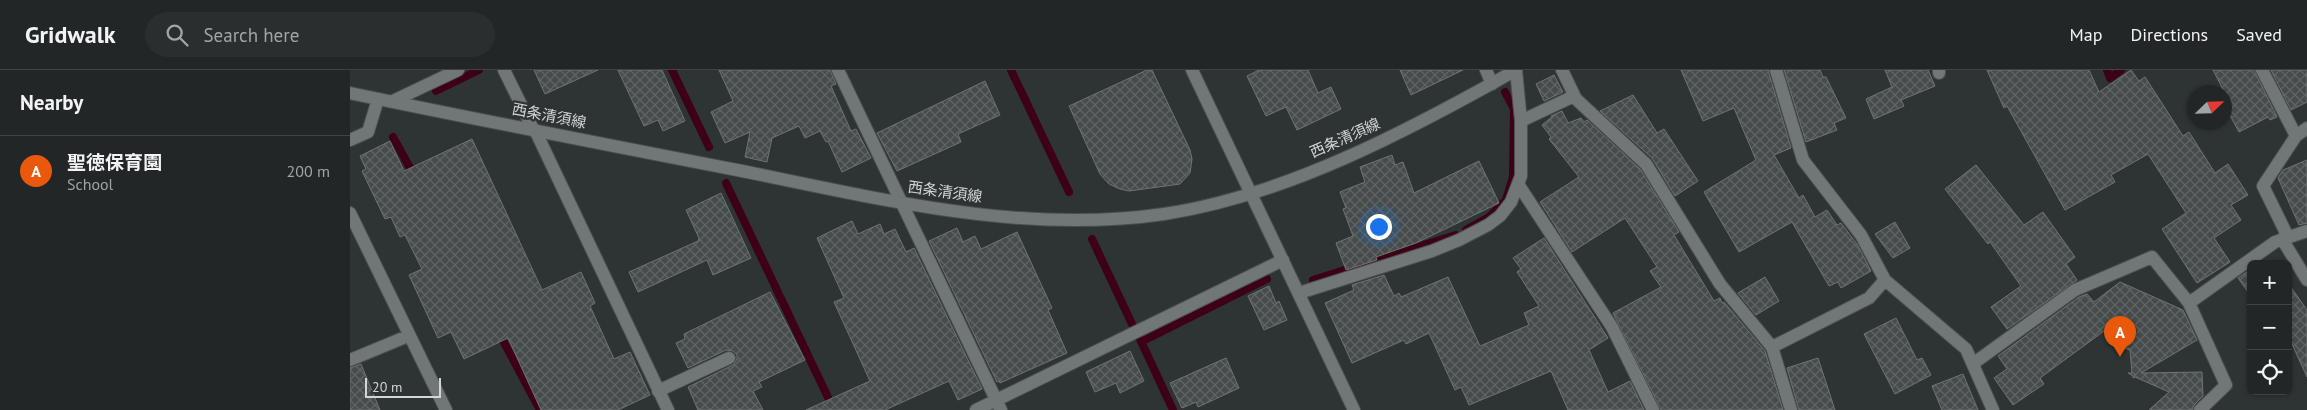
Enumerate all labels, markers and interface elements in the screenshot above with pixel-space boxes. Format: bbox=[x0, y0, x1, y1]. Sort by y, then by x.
search box bbox=[145, 12, 495, 57]
text: Gridwalk bbox=[25, 19, 115, 50]
icon: search bbox=[163, 21, 191, 49]
text: Search here bbox=[203, 23, 299, 47]
text: Map bbox=[2070, 23, 2102, 46]
text: Directions bbox=[2130, 23, 2208, 46]
text: Saved bbox=[2236, 23, 2282, 46]
north arrow bbox=[2187, 85, 2232, 130]
text: Nearby bbox=[20, 89, 83, 116]
street label: 西条清須線 bbox=[510, 99, 588, 132]
street label: 西条清須線 bbox=[1307, 114, 1383, 161]
text: 聖徳保育園 bbox=[67, 150, 162, 174]
text: A bbox=[31, 161, 41, 181]
text: 200 m bbox=[287, 161, 330, 181]
text: School bbox=[67, 174, 113, 194]
street label: 西条清須線 bbox=[907, 177, 984, 206]
your location bbox=[1366, 214, 1392, 240]
map controls bbox=[2247, 260, 2292, 395]
button: + bbox=[2247, 260, 2292, 305]
button: − bbox=[2247, 305, 2292, 350]
pin: A bbox=[2104, 316, 2136, 357]
button: locate bbox=[2247, 350, 2292, 395]
scale bar bbox=[365, 375, 441, 398]
text: 20 m bbox=[372, 378, 402, 396]

